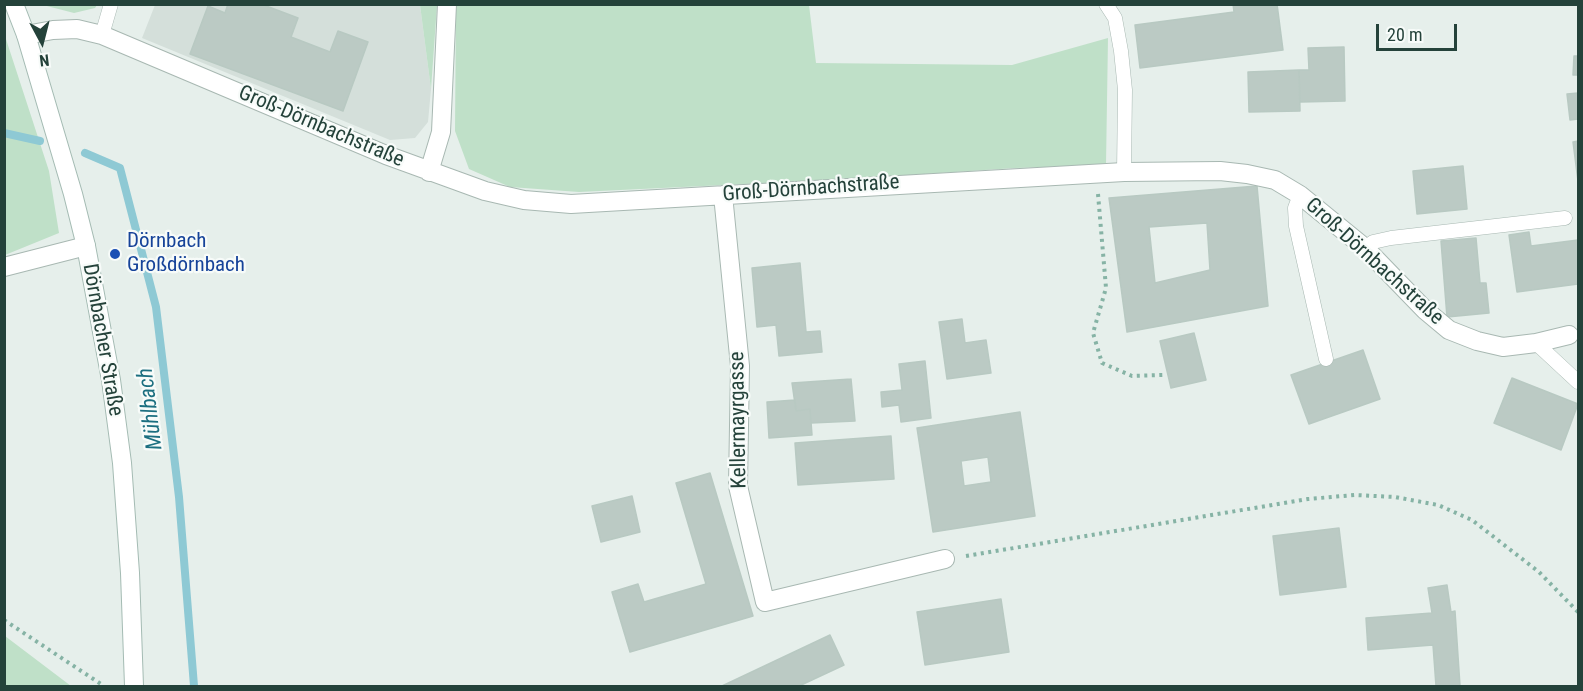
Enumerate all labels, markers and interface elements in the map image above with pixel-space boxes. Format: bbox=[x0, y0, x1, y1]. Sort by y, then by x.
north arrow bbox=[12, 12, 72, 72]
scale bar bbox=[1379, 12, 1460, 50]
text: 20 m bbox=[1387, 24, 1422, 45]
text: N bbox=[38, 50, 50, 70]
street label: Groß-Dörnbachstraße bbox=[234, 81, 408, 173]
street label: Groß-Dörnbachstraße bbox=[722, 170, 900, 208]
street label: Groß-Dörnbachstraße bbox=[1300, 193, 1448, 331]
place label: Dörnbach Großdörnbach bbox=[127, 229, 245, 279]
marker: Dörnbach Großdörnbach bbox=[108, 247, 122, 261]
street label: Dörnbacher Straße bbox=[76, 262, 128, 418]
street label: Kellermayrgasse bbox=[725, 351, 753, 489]
water label: Mühlbach bbox=[133, 366, 169, 452]

